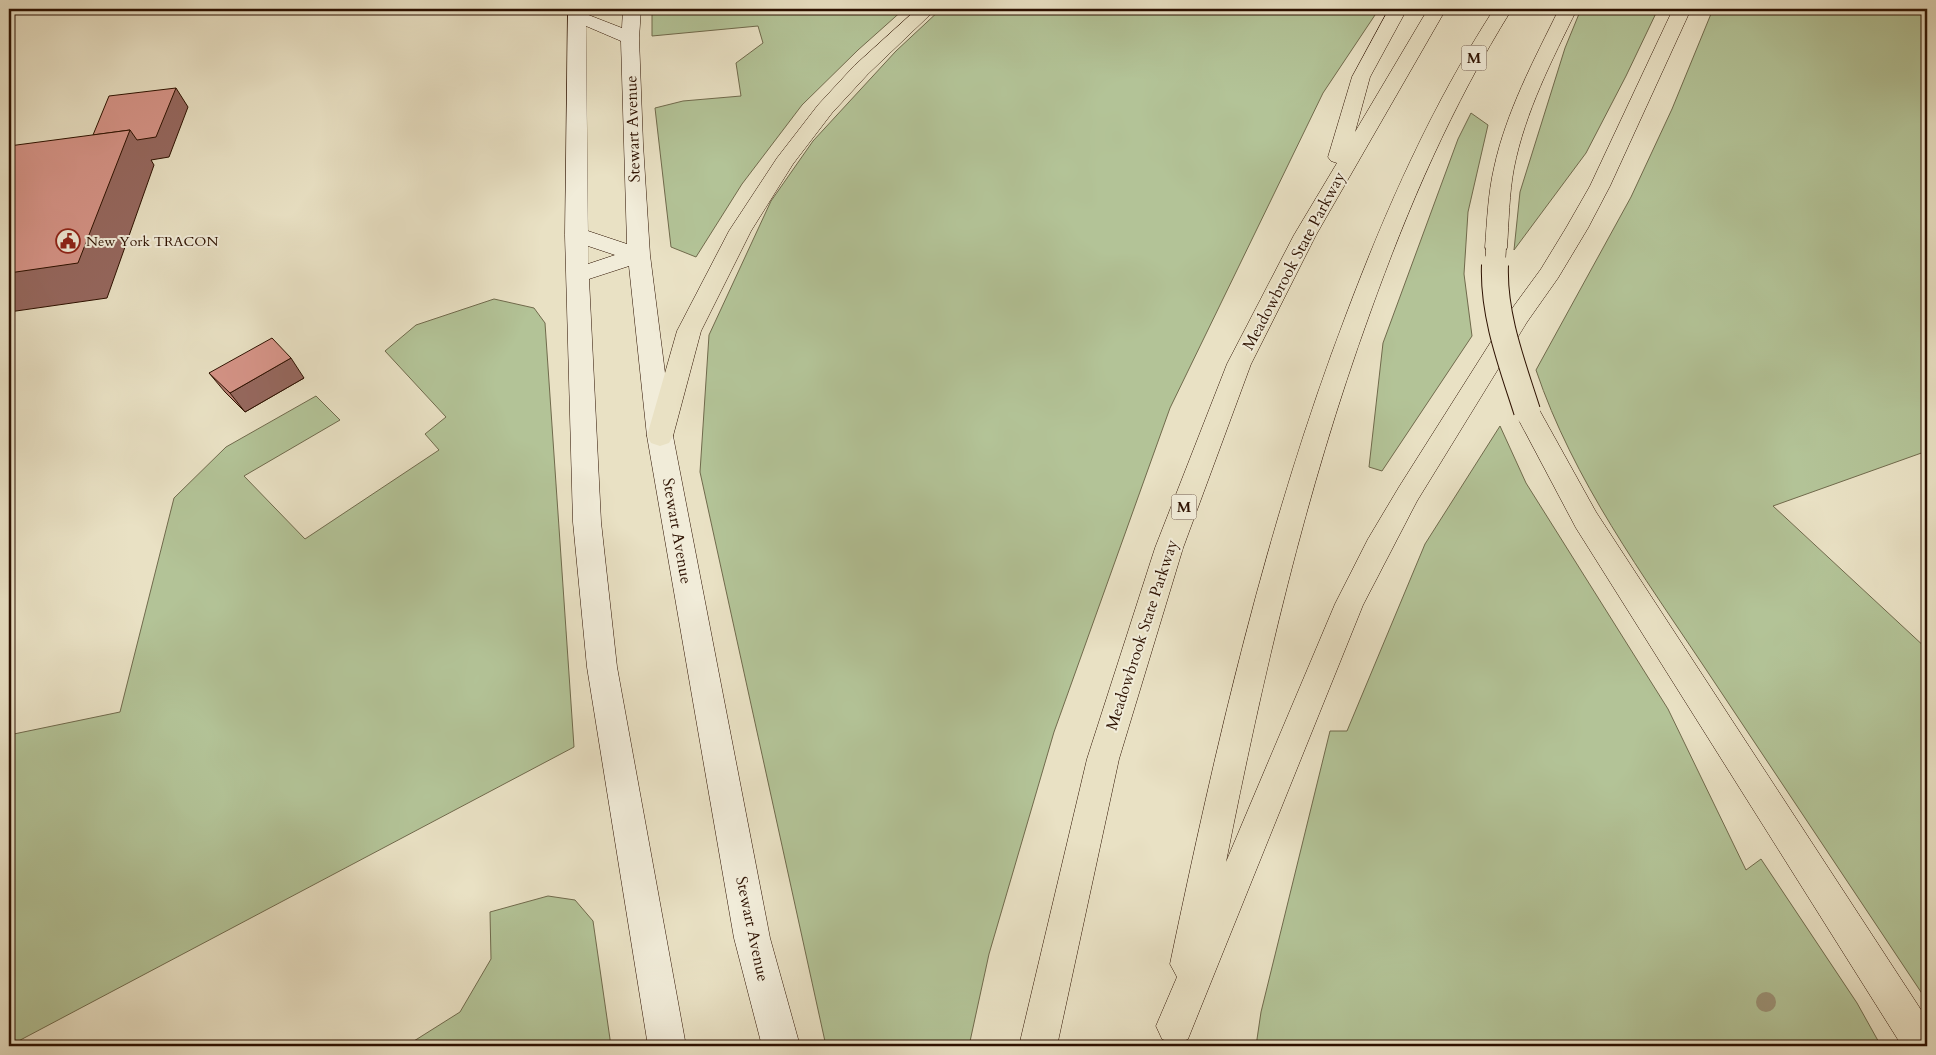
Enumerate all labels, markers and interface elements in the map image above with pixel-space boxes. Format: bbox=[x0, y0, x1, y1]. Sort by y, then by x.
road number: M bbox=[1462, 46, 1486, 70]
street label: Stewart Avenue bbox=[620, 75, 646, 183]
street label: Meadowbrook State Parkway bbox=[1237, 167, 1351, 354]
public building icon: New York TRACON bbox=[55, 228, 81, 254]
place label: New York TRACON bbox=[86, 232, 218, 251]
street label: Stewart Avenue bbox=[657, 476, 697, 586]
road number: M bbox=[1172, 494, 1196, 520]
street label: Meadowbrook State Parkway bbox=[1101, 536, 1183, 733]
street label: Stewart Avenue bbox=[730, 874, 774, 984]

